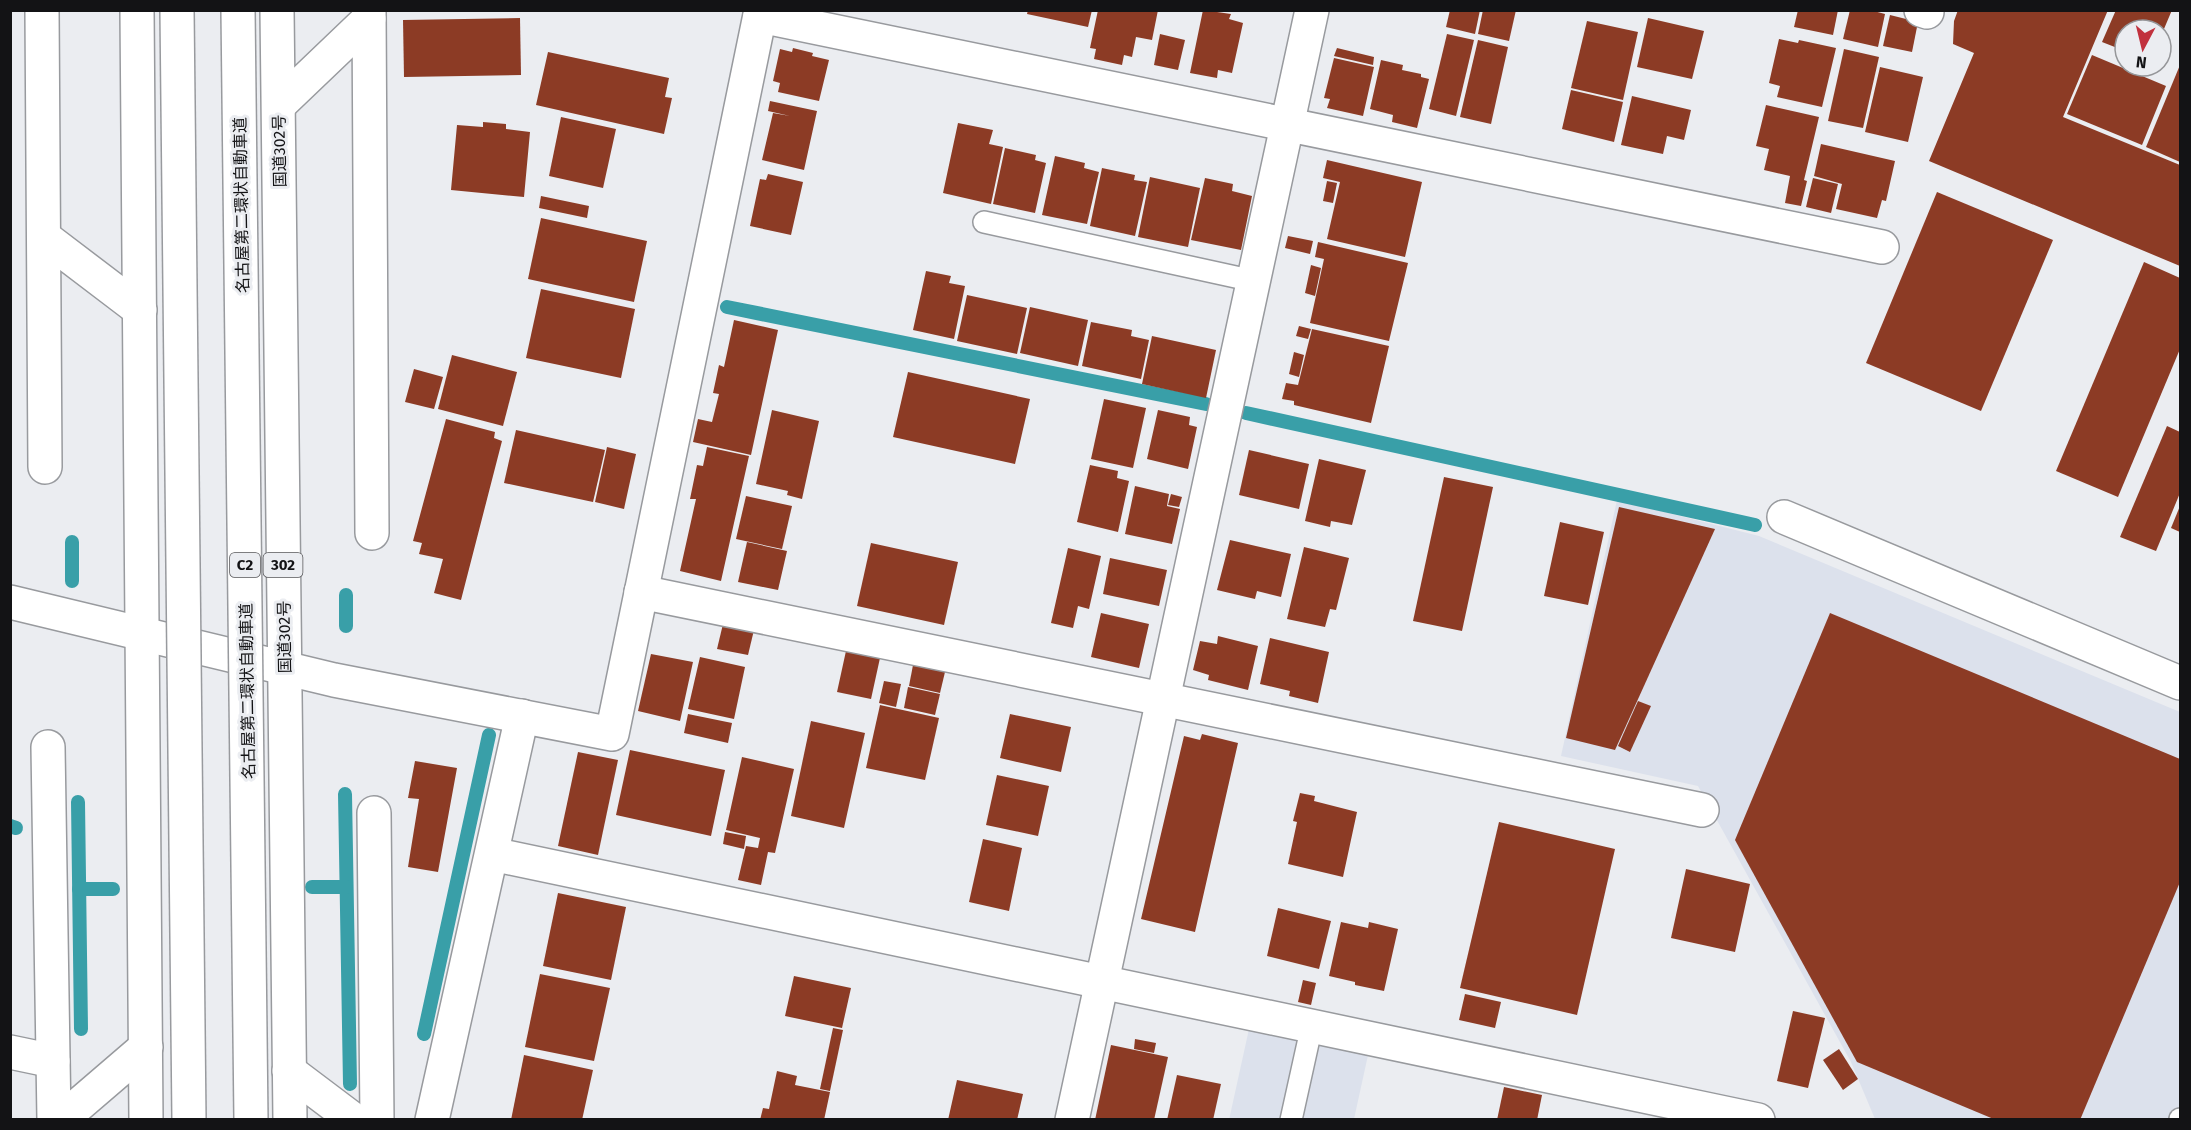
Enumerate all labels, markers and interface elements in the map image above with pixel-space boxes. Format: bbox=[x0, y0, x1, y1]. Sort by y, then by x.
north arrow bbox=[2113, 18, 2173, 78]
text: N bbox=[2135, 52, 2148, 72]
street label: 国道302号 bbox=[269, 115, 290, 187]
street label: 名古屋第二環状自動車道 bbox=[230, 117, 253, 293]
road number: C2 bbox=[230, 553, 260, 577]
road number: 302 bbox=[264, 553, 302, 577]
street label: 国道302号 bbox=[274, 601, 295, 673]
street label: 名古屋第二環状自動車道 bbox=[236, 603, 259, 779]

